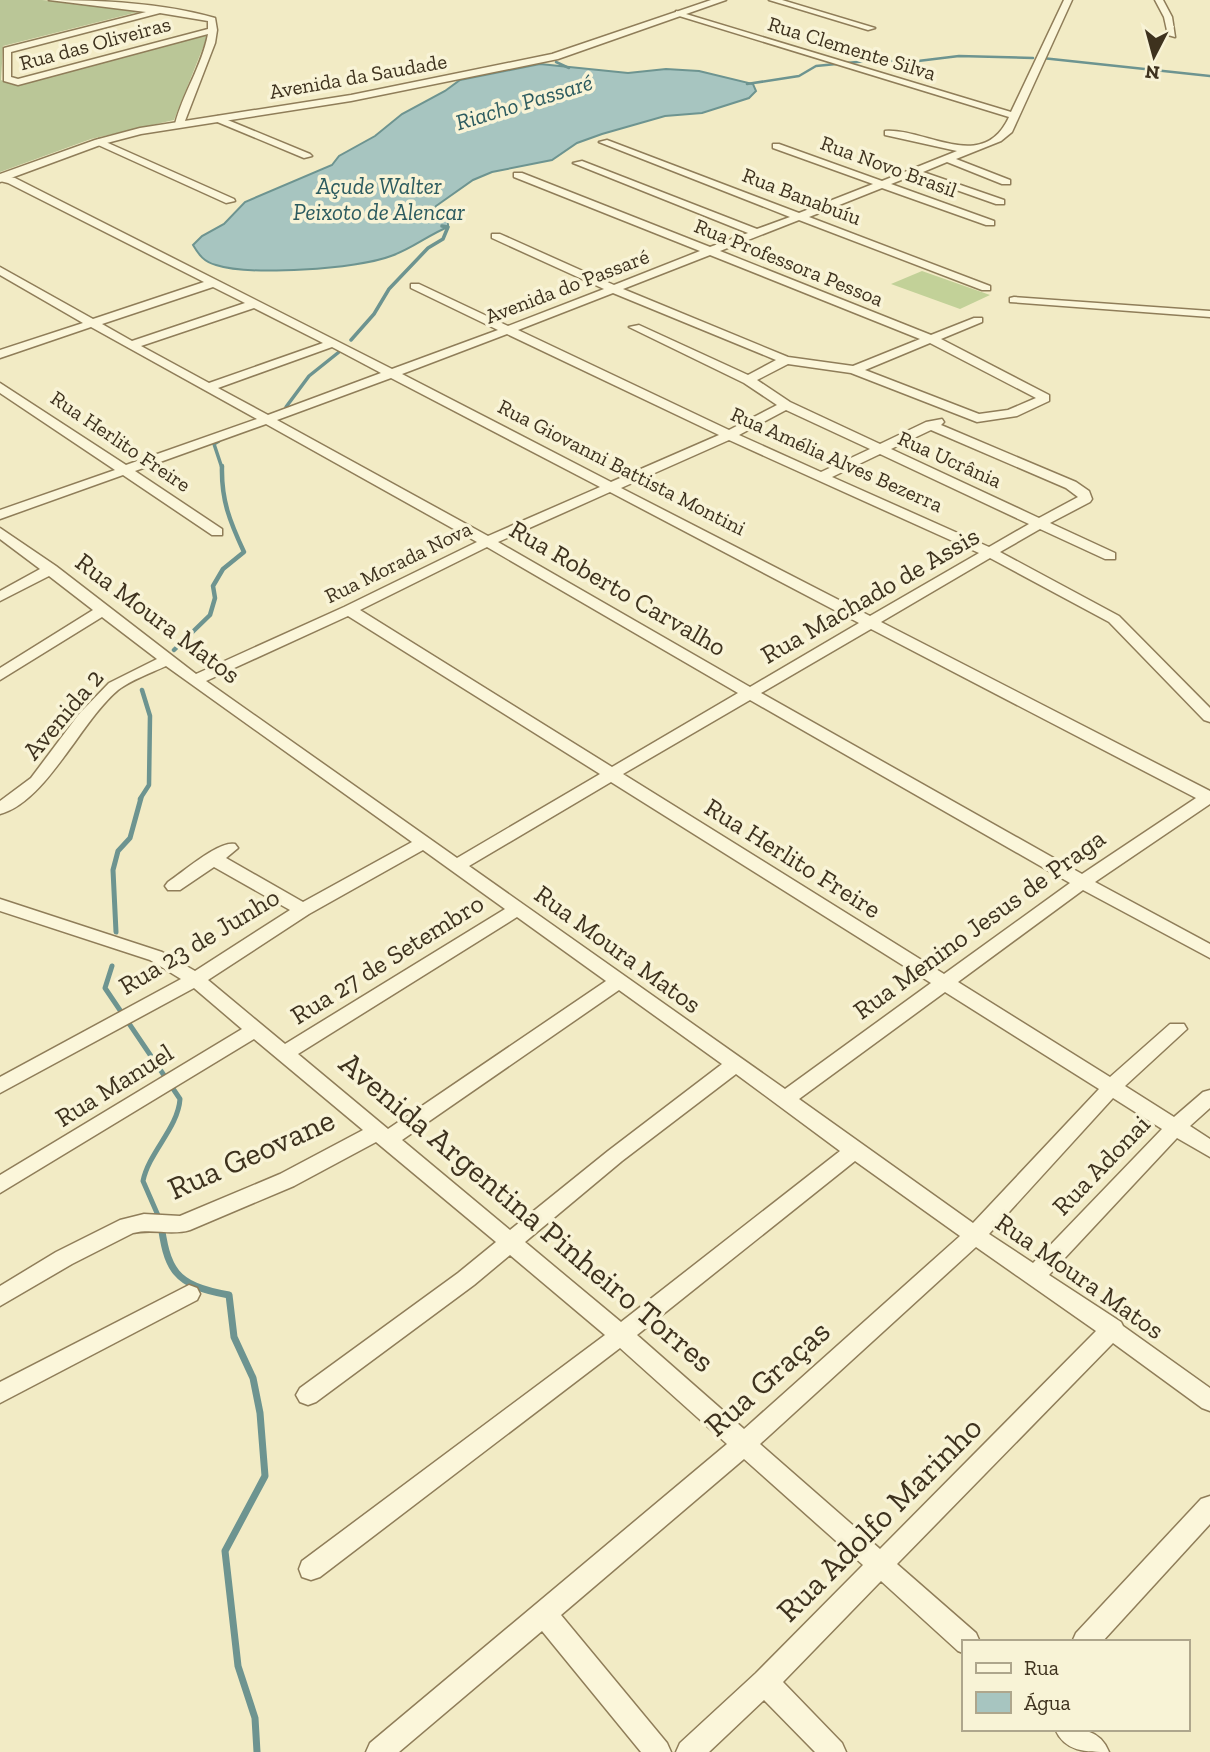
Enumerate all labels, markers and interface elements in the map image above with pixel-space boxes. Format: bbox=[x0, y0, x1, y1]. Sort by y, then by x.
street label: Rua das Oliveiras bbox=[17, 11, 173, 75]
street label: Rua Clemente Silva bbox=[765, 11, 939, 85]
north arrow bbox=[1119, 21, 1189, 91]
street label: Avenida da Saudade bbox=[267, 48, 449, 104]
text: N bbox=[1144, 60, 1161, 85]
water label: Riacho Passaré bbox=[452, 68, 596, 136]
street label: Rua Novo Brasil bbox=[817, 130, 961, 202]
street label: Rua Banabuíu bbox=[739, 162, 865, 230]
water label: Açude Walter Peixoto de Alencar bbox=[293, 172, 465, 226]
street label: Rua Professora Pessoa bbox=[691, 213, 887, 311]
street label: Avenida do Passaré bbox=[481, 243, 653, 329]
street label: Rua Herlito Freire bbox=[46, 385, 196, 497]
street label: Rua Giovanni Battista Montini bbox=[494, 394, 750, 541]
street label: Rua Amélia Alves Bezerra bbox=[727, 401, 947, 517]
street label: Rua Ucrânia bbox=[894, 425, 1006, 493]
street label: Rua Roberto Carvalho bbox=[504, 513, 732, 663]
street label: Rua Morada Nova bbox=[321, 516, 475, 608]
street label: Rua Machado de Assis bbox=[755, 519, 985, 671]
street label: Rua Moura Matos bbox=[69, 546, 247, 690]
street label: Avenida 2 bbox=[16, 662, 110, 766]
street label: Rua Herlito Freire bbox=[699, 791, 887, 925]
street label: Rua Menino Jesus de Praga bbox=[847, 822, 1112, 1026]
street label: Rua Moura Matos bbox=[528, 878, 708, 1020]
street label: Rua 23 de Junho bbox=[113, 880, 285, 1002]
street label: Rua 27 de Setembro bbox=[285, 887, 489, 1031]
street label: Rua Manuel bbox=[49, 1036, 179, 1134]
street label: Avenida Argentina Pinheiro Torres bbox=[332, 1044, 722, 1380]
street label: Rua Geovane bbox=[162, 1100, 340, 1208]
street label: Rua Adonai bbox=[1045, 1108, 1157, 1222]
street label: Rua Moura Matos bbox=[990, 1206, 1170, 1346]
street label: Rua Graças bbox=[696, 1312, 838, 1444]
street label: Rua Adolfo Marinho bbox=[769, 1409, 989, 1629]
legend bbox=[962, 1640, 1189, 1731]
text: Rua bbox=[1024, 1655, 1059, 1680]
text: Água bbox=[1024, 1690, 1071, 1715]

